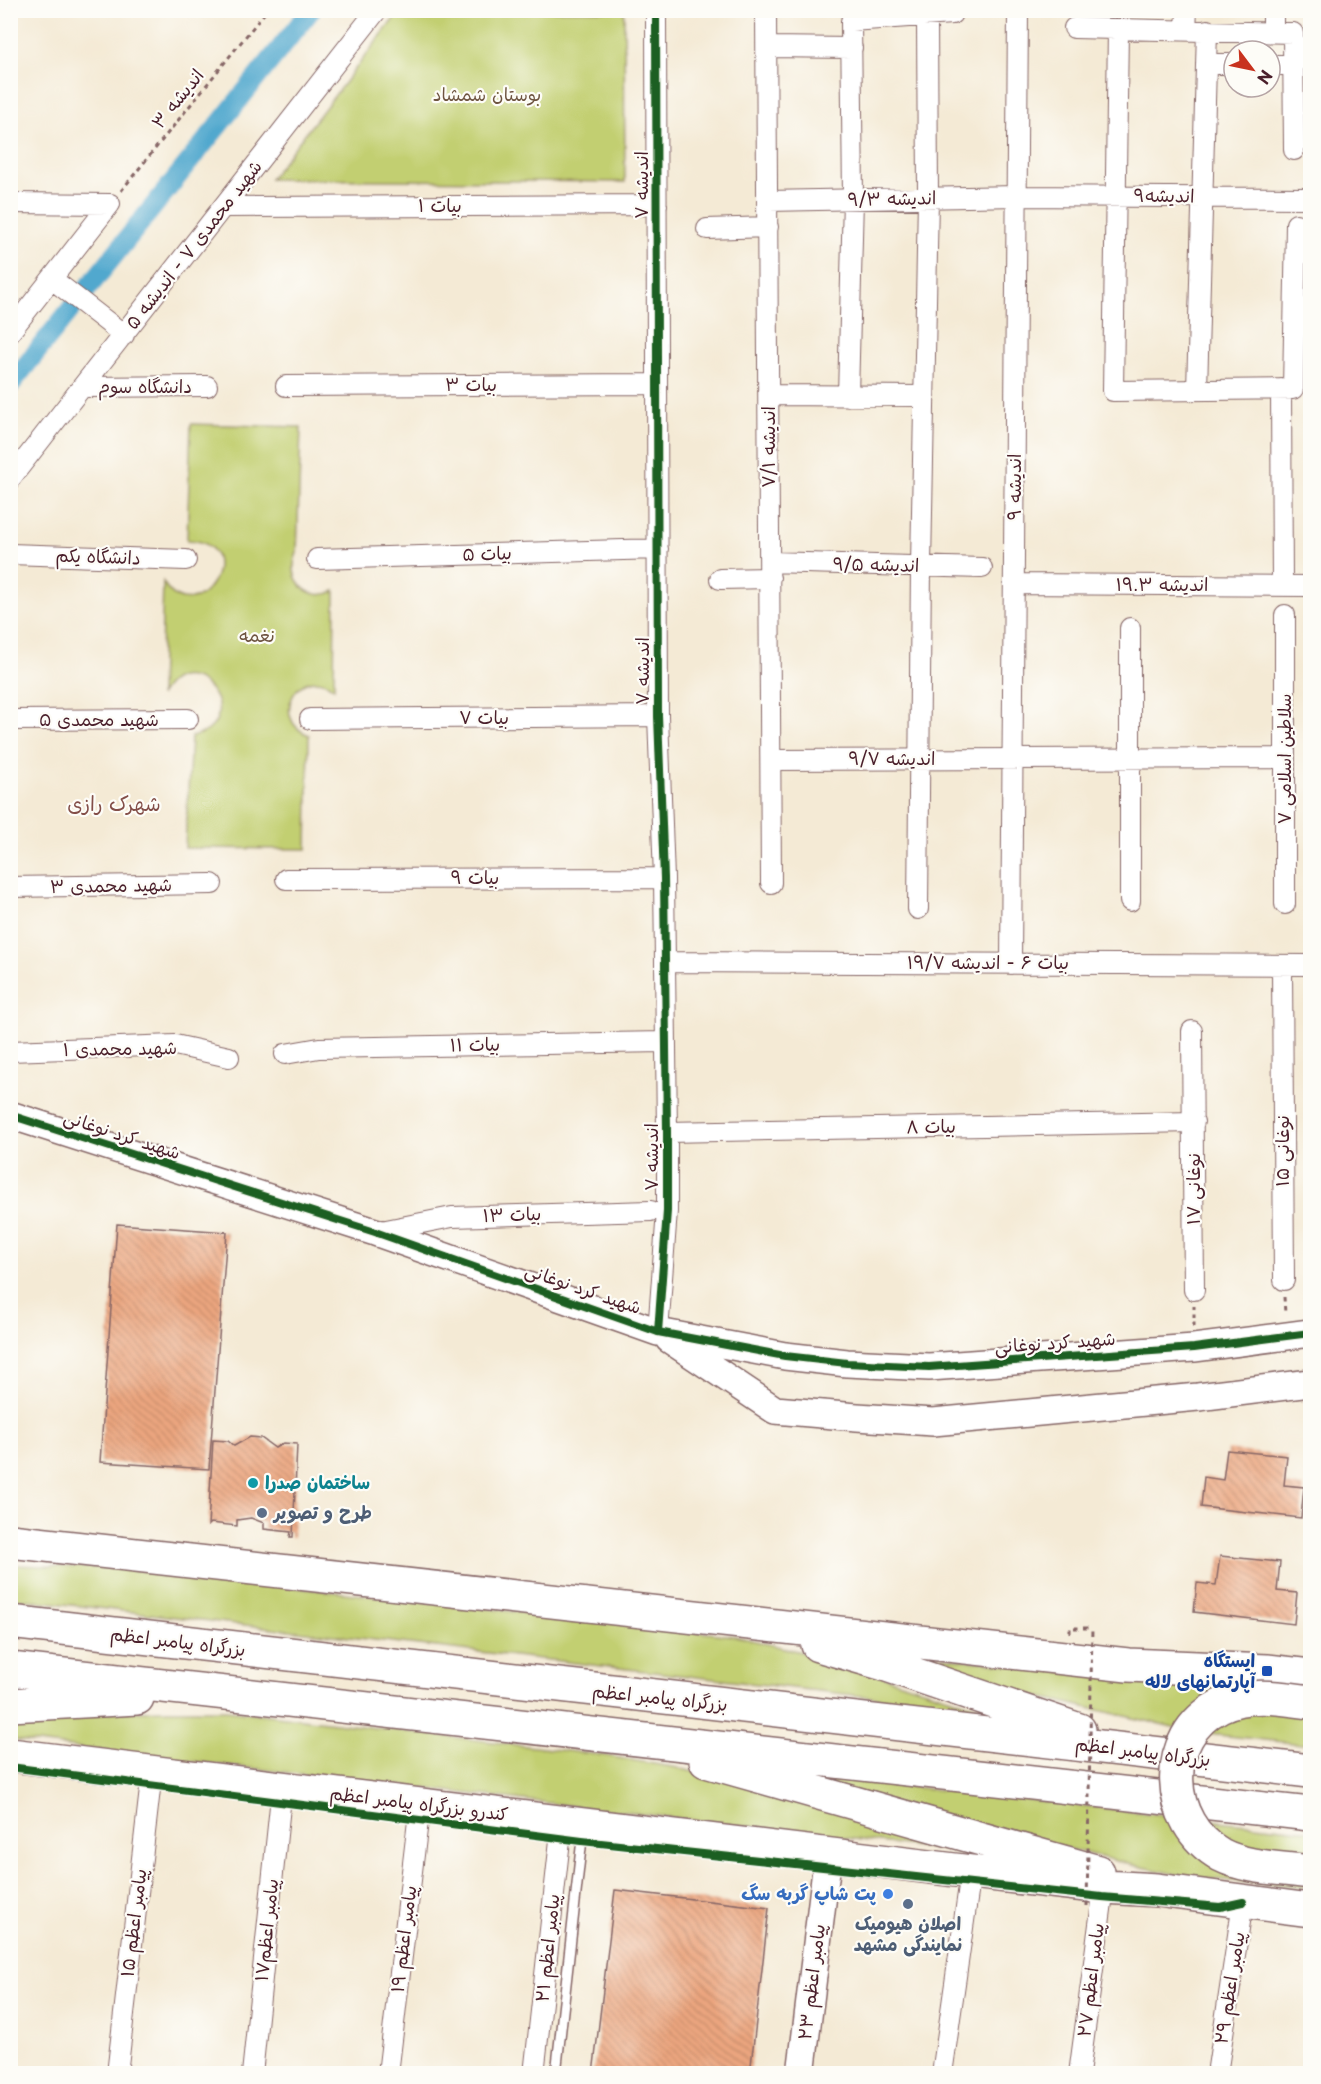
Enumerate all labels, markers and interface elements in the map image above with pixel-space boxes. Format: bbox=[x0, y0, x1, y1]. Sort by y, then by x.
north arrow bbox=[1222, 39, 1282, 99]
street label: اندیشه ۳ bbox=[144, 62, 209, 134]
text: N bbox=[1252, 66, 1279, 89]
park label: بوستان شمشاد bbox=[433, 80, 541, 107]
street label: اندیشه ۷ bbox=[627, 151, 654, 219]
street label: شهید محمدی ۷ - اندیشه ۵ bbox=[118, 154, 268, 335]
street label: اندیشه۹ bbox=[1133, 180, 1195, 209]
street label: اندیشه ۹/۳ bbox=[847, 183, 937, 212]
street label: بیات ۱ bbox=[418, 191, 462, 218]
street label: بیات ۳ bbox=[445, 370, 497, 397]
street label: دانشگاه سوم bbox=[98, 372, 192, 401]
street label: اندیشه ۷/۱ bbox=[754, 406, 781, 488]
street label: اندیشه ۹ bbox=[1000, 454, 1027, 520]
street label: بیات ۵ bbox=[462, 538, 512, 567]
street label: دانشگاه یکم bbox=[55, 541, 141, 572]
street label: اندیشه ۹/۵ bbox=[833, 549, 920, 578]
street label: اندیشه ۱۹.۳ bbox=[1116, 570, 1208, 597]
park label: نغمه bbox=[239, 621, 275, 648]
street label: اندیشه ۷ bbox=[628, 637, 655, 705]
street label: سلاطین اسلامی ۷ bbox=[1270, 694, 1297, 824]
street label: بیات ۷ bbox=[459, 703, 509, 730]
street label: شهید محمدی ۵ bbox=[39, 705, 159, 732]
street label: اندیشه ۹/۷ bbox=[849, 744, 935, 771]
district label: شهرک رازی bbox=[67, 788, 161, 818]
street label: بیات ۹ bbox=[451, 863, 499, 890]
street label: شهید محمدی ۳ bbox=[50, 870, 172, 899]
street label: بیات ۶ - اندیشه ۱۹/۷ bbox=[907, 948, 1069, 975]
street label: بیات ۱۱ bbox=[450, 1030, 500, 1057]
street label: شهید محمدی ۱ bbox=[63, 1033, 177, 1062]
street label: شهید کرد نوغانی bbox=[61, 1102, 184, 1165]
street label: بیات ۸ bbox=[906, 1112, 956, 1139]
street label: نوغانی ۱۵ bbox=[1268, 1115, 1295, 1187]
street label: اندیشه ۷ bbox=[637, 1123, 664, 1191]
street label: نوغانی ۱۷ bbox=[1179, 1153, 1206, 1225]
street label: بیات ۱۳ bbox=[482, 1199, 542, 1228]
street label: شهید کرد نوغانی bbox=[522, 1255, 645, 1320]
street label: شهید کرد نوغانی bbox=[993, 1324, 1116, 1359]
place label: ساختمان صدرا bbox=[265, 1468, 370, 1495]
marker: ساختمان صدرا bbox=[246, 1476, 260, 1490]
place label: طرح و تصویر bbox=[272, 1498, 372, 1525]
marker: طرح و تصویر bbox=[255, 1506, 269, 1520]
street label: بزرگراه پیامبر اعظم bbox=[109, 1619, 247, 1664]
place label: ایستگاه آپارتمانهای لاله bbox=[1145, 1646, 1256, 1694]
marker: ایستگاه آپارتمانهای لاله bbox=[1260, 1664, 1274, 1678]
street label: بزرگراه پیامبر اعظم bbox=[591, 1676, 729, 1719]
street label: بزرگراه پیامبر اعظم bbox=[1074, 1729, 1212, 1774]
street label: کندرو بزرگراه پیامبر اعظم bbox=[328, 1778, 510, 1829]
street label: پیامبر اعظم ۱۵ bbox=[112, 1867, 155, 1979]
street label: پیامبر اعظم۱۷ bbox=[247, 1877, 286, 1983]
place label: پت شاپ گربه سگ bbox=[741, 1879, 877, 1906]
street label: پیامبر اعظم ۱۹ bbox=[383, 1884, 424, 1994]
marker: پت شاپ گربه سگ bbox=[881, 1887, 895, 1901]
street label: پیامبر اعظم ۲۱ bbox=[527, 1892, 568, 2004]
marker: اصلان هیومیک نمایندگی مشهد bbox=[901, 1897, 915, 1911]
place label: اصلان هیومیک نمایندگی مشهد bbox=[854, 1909, 962, 1957]
street label: پیامبر اعظم ۲۷ bbox=[1069, 1921, 1112, 2039]
street label: پیامبر اعظم ۲۳ bbox=[790, 1922, 833, 2042]
street label: پیامبر اعظم ۲۹ bbox=[1206, 1930, 1253, 2046]

